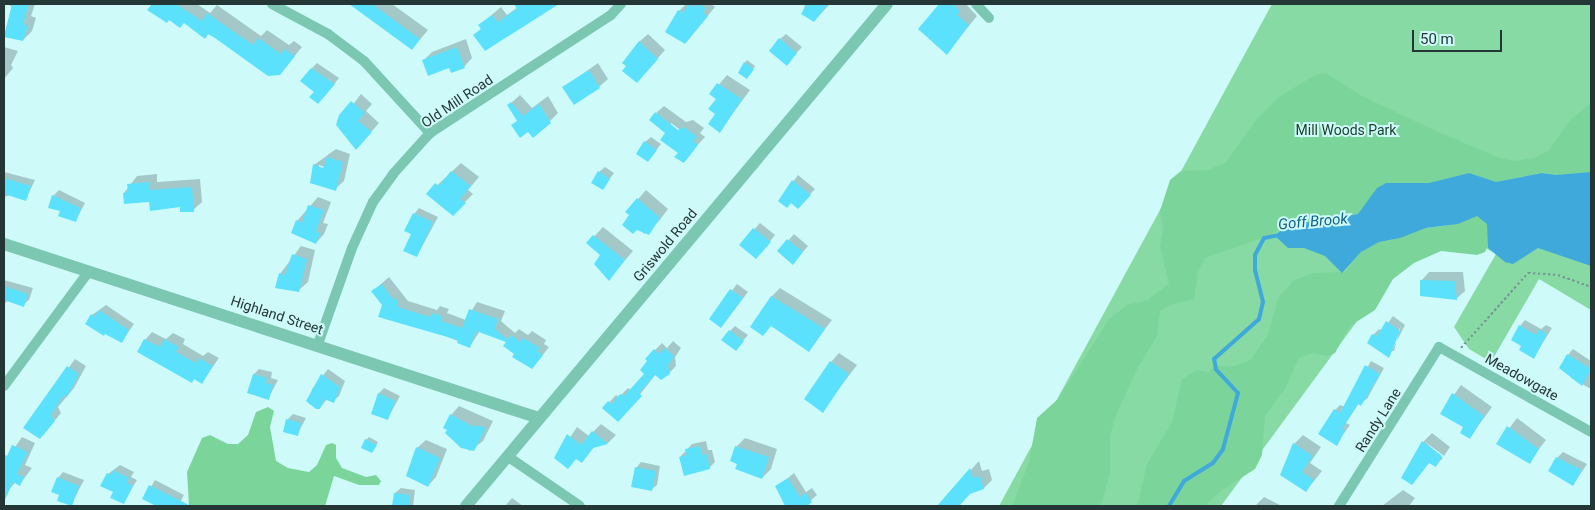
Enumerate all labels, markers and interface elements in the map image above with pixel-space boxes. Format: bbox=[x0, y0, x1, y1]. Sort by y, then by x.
scale bar bbox=[1415, 20, 1505, 52]
text: 50 m bbox=[1420, 30, 1454, 48]
street label: Old Mill Road bbox=[418, 71, 496, 131]
park label: Mill Woods Park bbox=[1296, 122, 1396, 138]
street label: Griswold Road bbox=[630, 205, 700, 285]
water label: Goff Brook bbox=[1277, 210, 1349, 234]
street label: Highland Street bbox=[229, 292, 325, 338]
street label: Meadowgate bbox=[1482, 350, 1562, 404]
street label: Randy Lane bbox=[1352, 385, 1404, 455]

